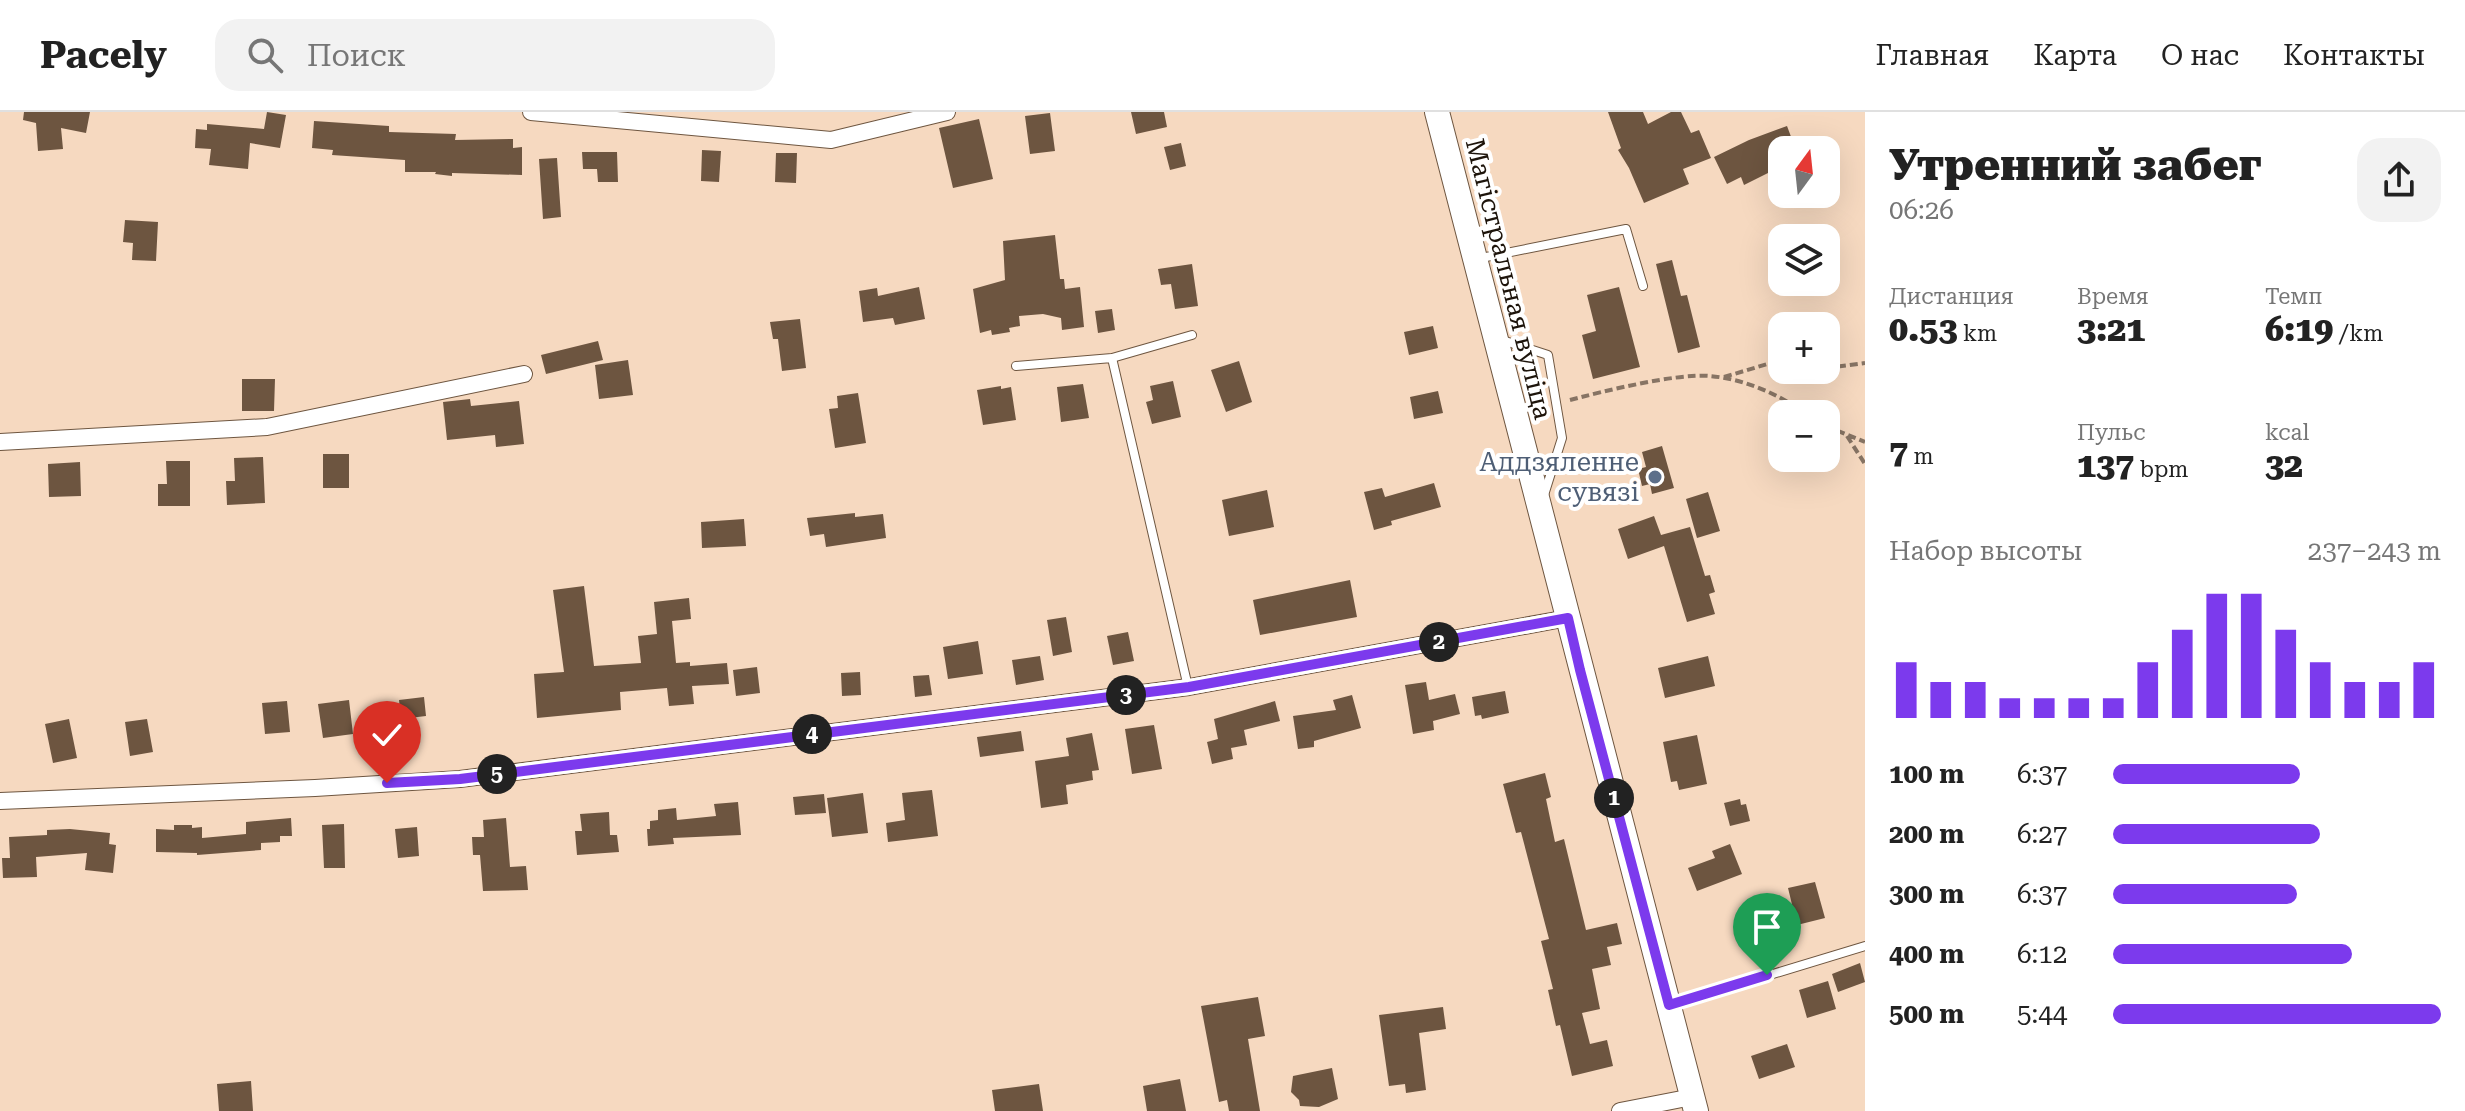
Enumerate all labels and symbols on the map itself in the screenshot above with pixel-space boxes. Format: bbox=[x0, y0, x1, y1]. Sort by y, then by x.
street label: Магістральная вуліца bbox=[1460, 136, 1558, 422]
north arrow bbox=[1768, 136, 1840, 208]
place label: Аддзяленне сувязі bbox=[1480, 447, 1639, 507]
marker: Аддзяленне сувязі bbox=[1646, 468, 1664, 486]
pin: 2 bbox=[1419, 622, 1459, 662]
pin: 3 bbox=[1106, 675, 1146, 715]
pin bbox=[353, 701, 421, 783]
pin: 4 bbox=[792, 714, 832, 754]
pin: 5 bbox=[477, 754, 517, 794]
pin: 1 bbox=[1594, 778, 1634, 818]
pin bbox=[1733, 893, 1801, 975]

